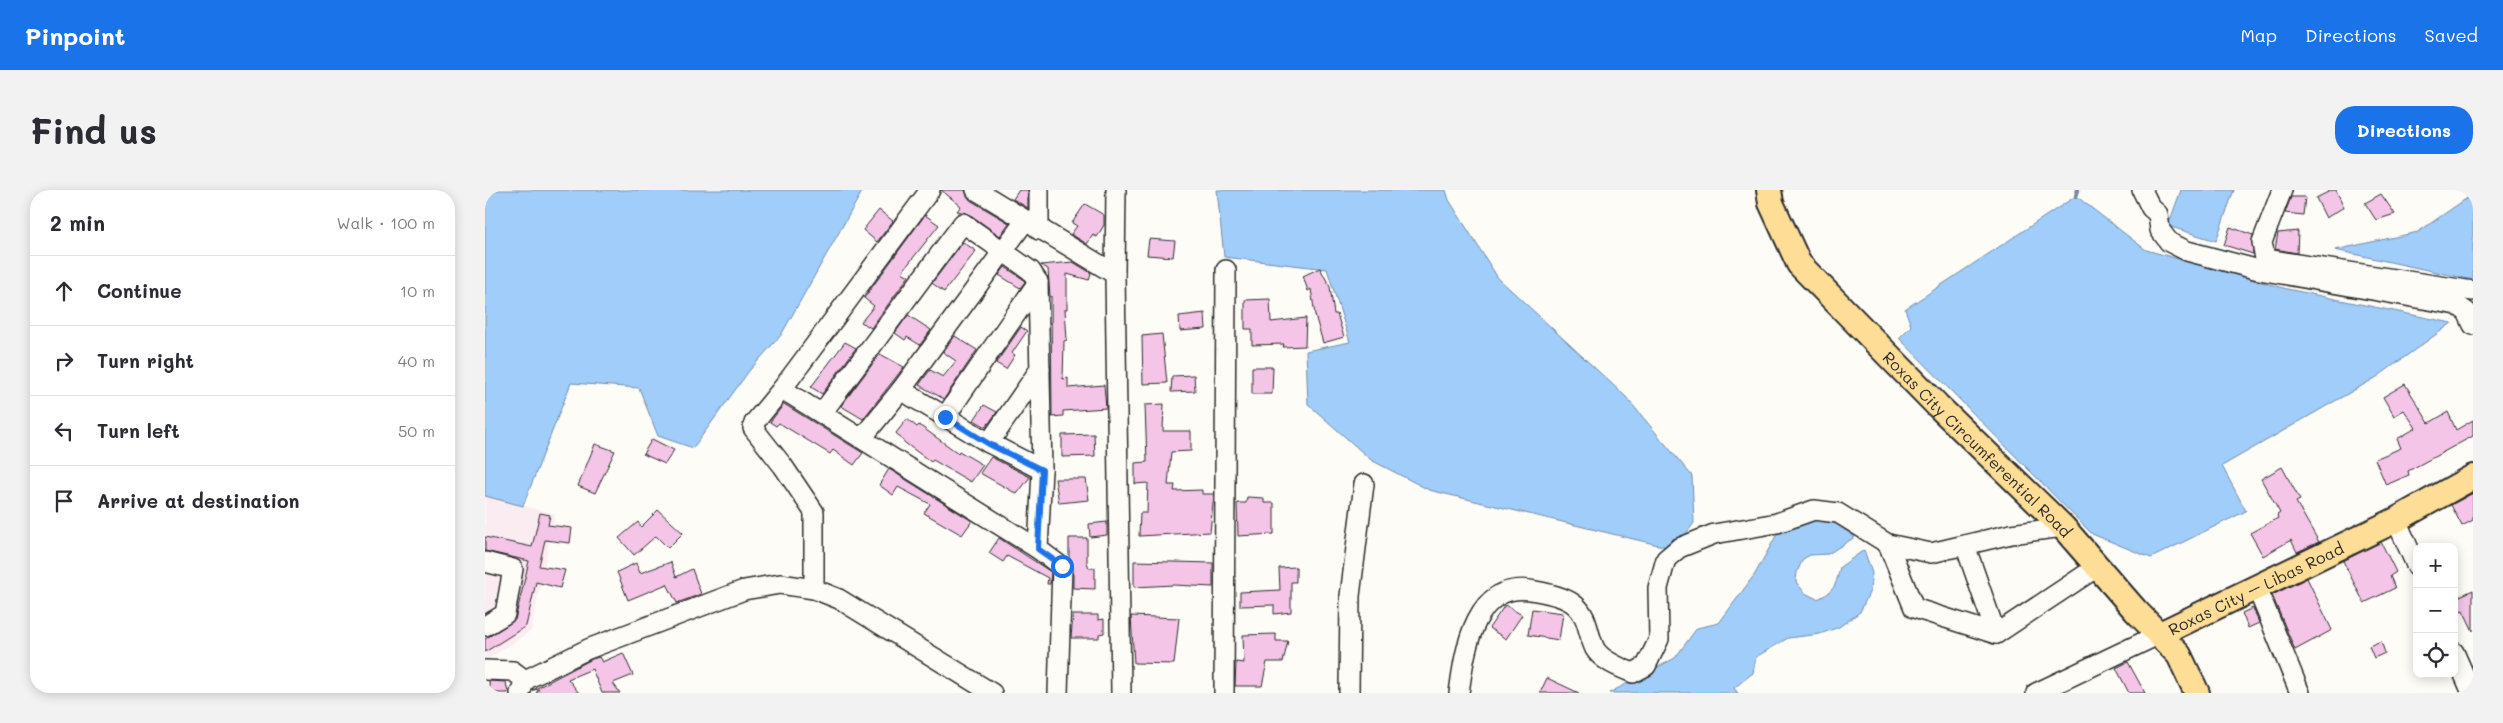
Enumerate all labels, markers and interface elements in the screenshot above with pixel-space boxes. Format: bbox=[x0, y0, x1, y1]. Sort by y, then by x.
text: Pinpoint bbox=[25, 20, 126, 51]
text: Map bbox=[2240, 23, 2277, 47]
text: Directions bbox=[2305, 23, 2397, 47]
text: Saved bbox=[2425, 23, 2478, 47]
button: Directions bbox=[2335, 106, 2473, 154]
text: Find us bbox=[30, 107, 157, 153]
text: 2 min bbox=[50, 209, 105, 236]
text: Walk · 100 m bbox=[336, 212, 435, 233]
icon: ahead bbox=[50, 277, 78, 305]
text: Continue bbox=[97, 278, 182, 303]
text: 10 m bbox=[400, 280, 435, 301]
street label: Roxas City Circumferential Road bbox=[1879, 346, 2077, 541]
icon: right bbox=[50, 347, 78, 375]
text: Turn right bbox=[97, 348, 194, 373]
text: 40 m bbox=[398, 350, 435, 371]
route end bbox=[934, 406, 957, 429]
icon: left bbox=[50, 417, 78, 445]
text: Turn left bbox=[97, 418, 180, 443]
text: 50 m bbox=[398, 420, 435, 441]
icon: arrive bbox=[50, 487, 78, 515]
text: Arrive at destination bbox=[97, 488, 300, 513]
street label: Roxas City – Libas Road bbox=[2164, 537, 2347, 639]
map controls bbox=[2413, 543, 2458, 678]
button: + bbox=[2413, 543, 2458, 588]
route start bbox=[1051, 555, 1074, 578]
button: − bbox=[2413, 588, 2458, 633]
button: locate bbox=[2413, 633, 2458, 678]

